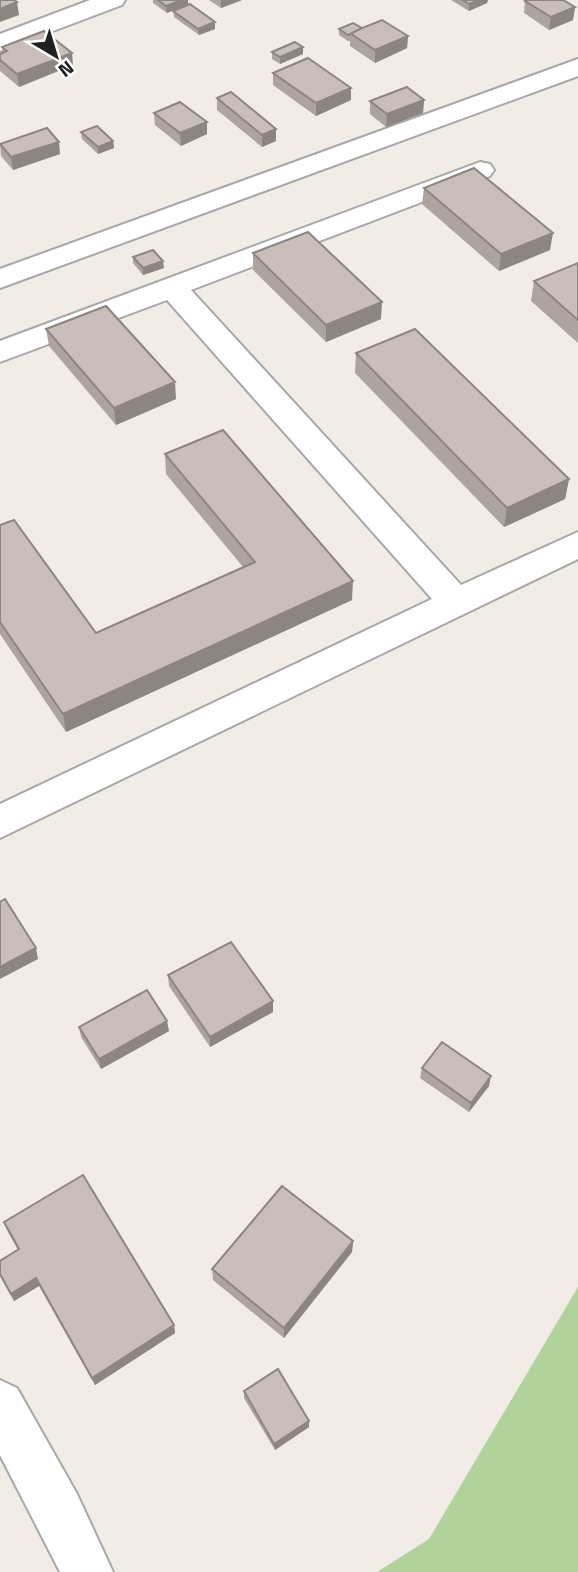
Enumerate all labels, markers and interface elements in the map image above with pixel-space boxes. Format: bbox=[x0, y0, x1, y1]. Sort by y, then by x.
north arrow bbox=[21, 21, 91, 91]
text: N bbox=[53, 54, 81, 85]

